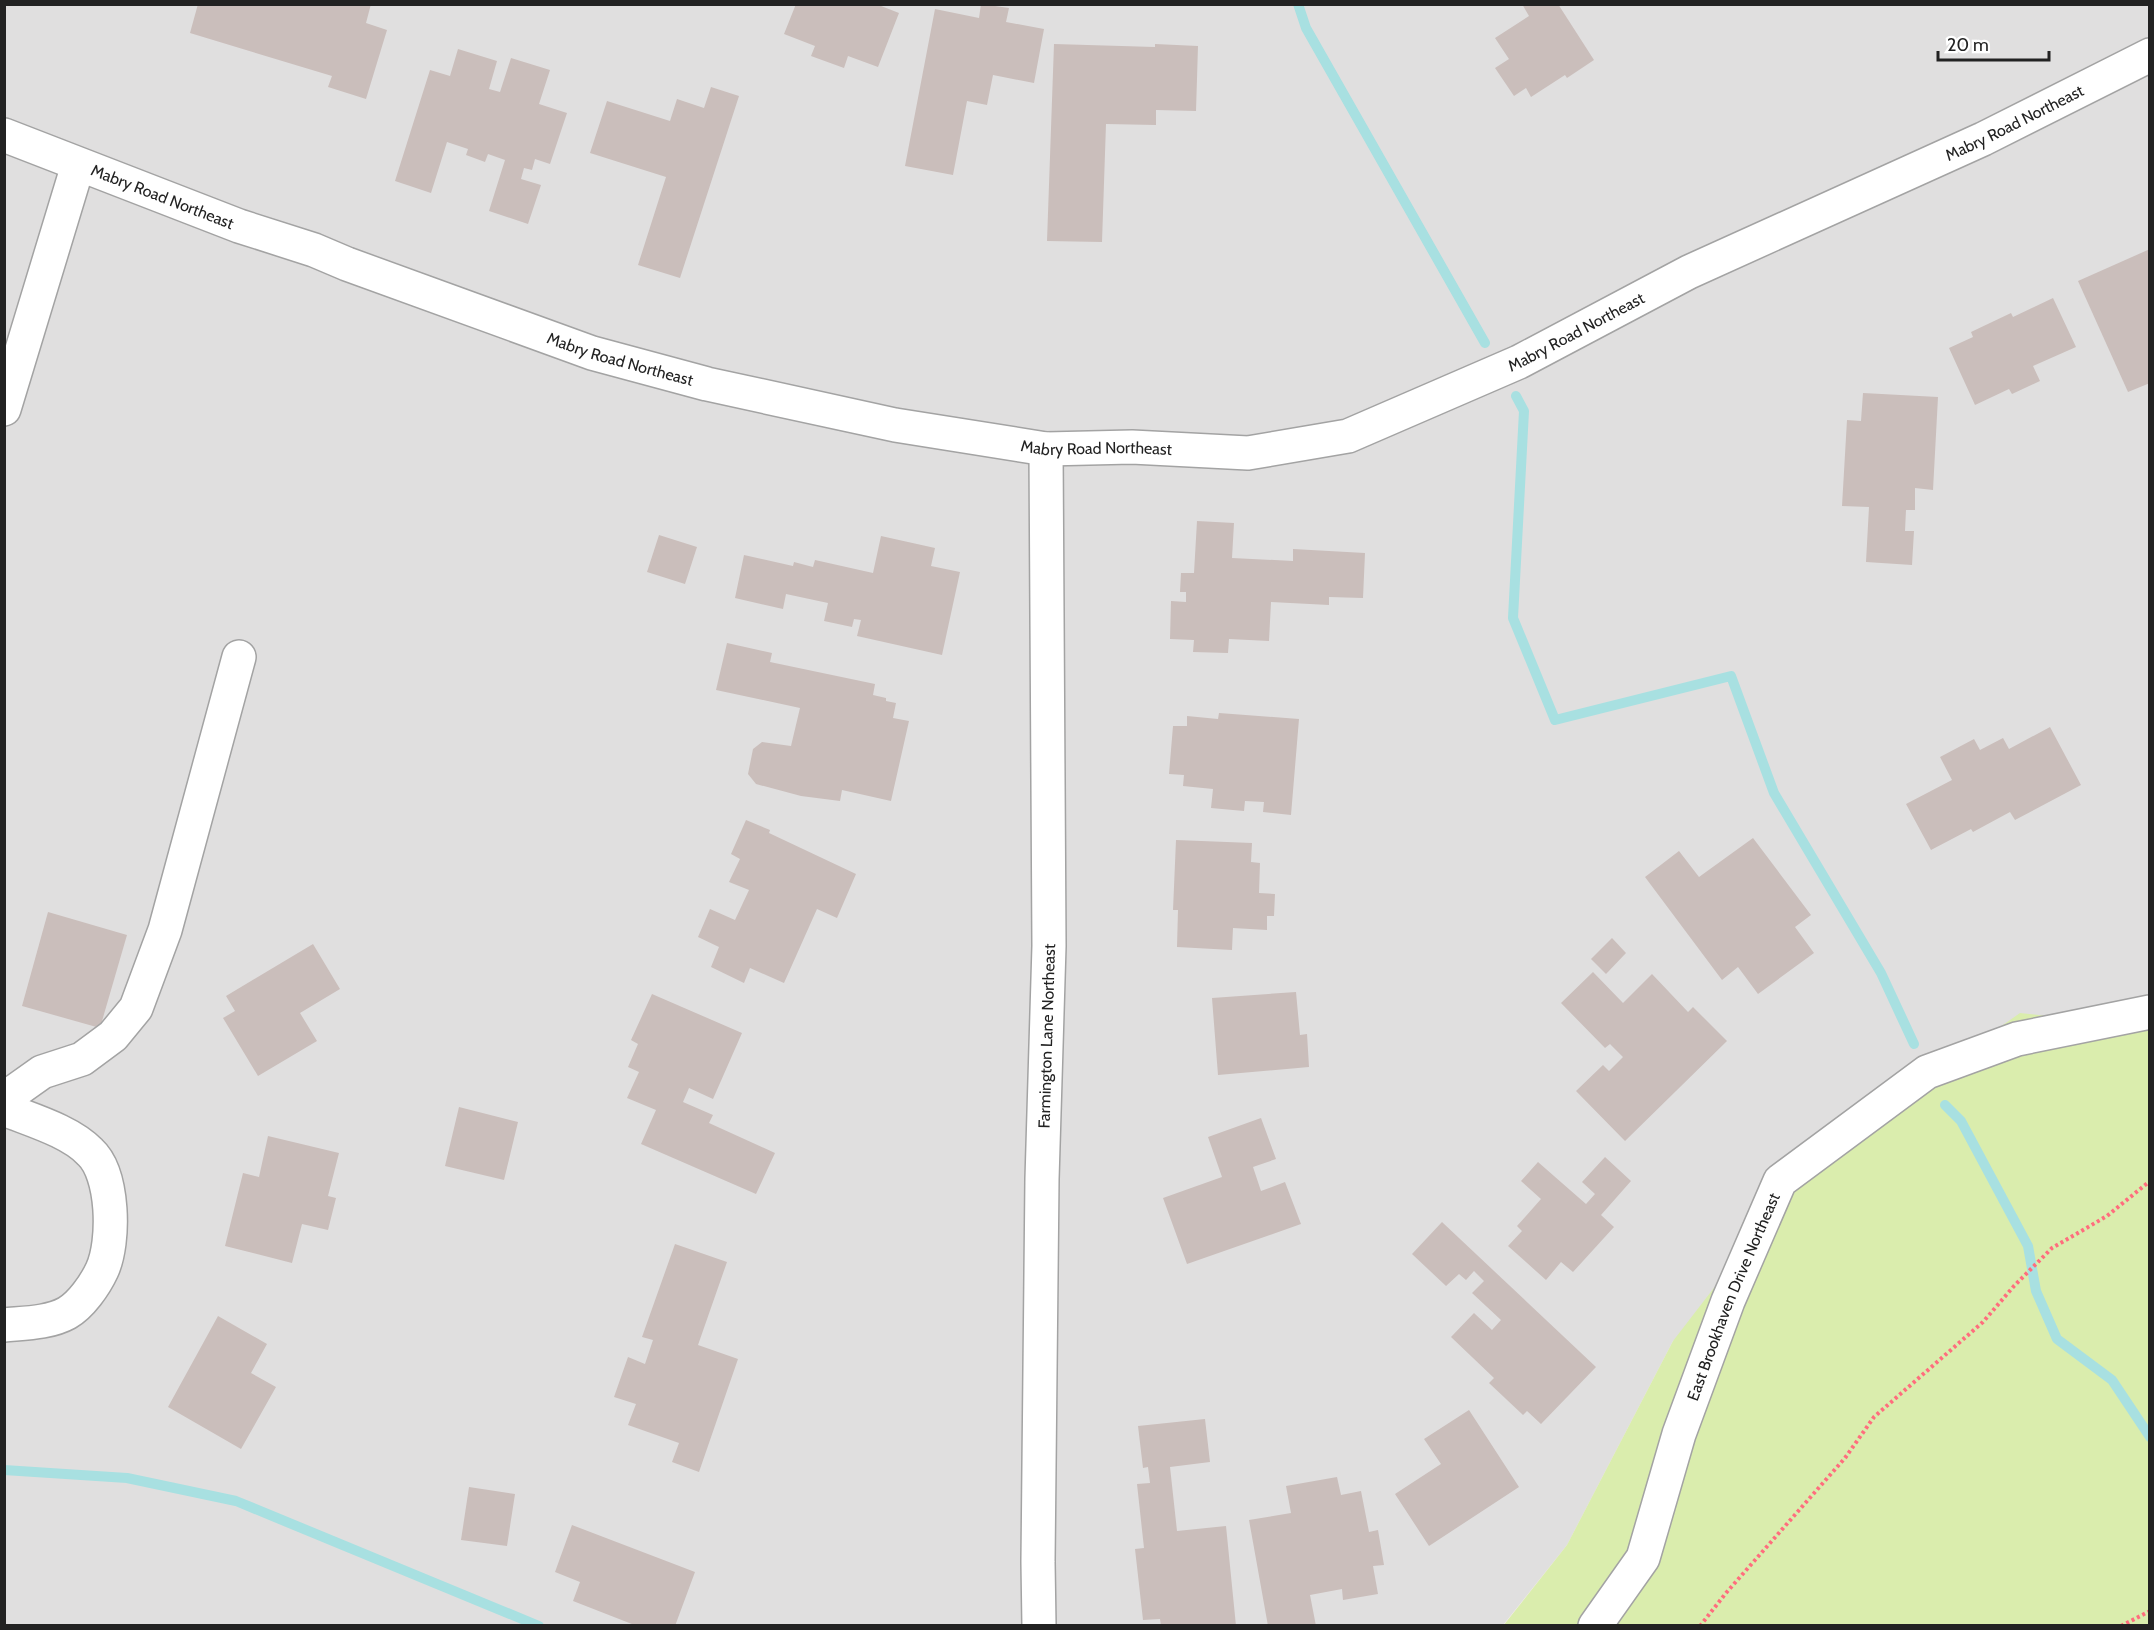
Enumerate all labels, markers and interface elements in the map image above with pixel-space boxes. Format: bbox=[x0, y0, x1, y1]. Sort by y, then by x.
scale bar bbox=[1938, 24, 2049, 62]
text: 20 m bbox=[1947, 34, 1989, 56]
street label: Mabry Road Northeast bbox=[1942, 80, 2087, 164]
street label: Mabry Road Northeast bbox=[88, 160, 237, 233]
street label: Mabry Road Northeast bbox=[1505, 288, 1648, 375]
street label: Mabry Road Northeast bbox=[545, 328, 696, 390]
street label: Mabry Road Northeast bbox=[1019, 436, 1173, 459]
street label: Farmington Lane Northeast bbox=[1034, 943, 1059, 1129]
street label: East Brookhaven Drive Northeast bbox=[1683, 1189, 1784, 1403]

